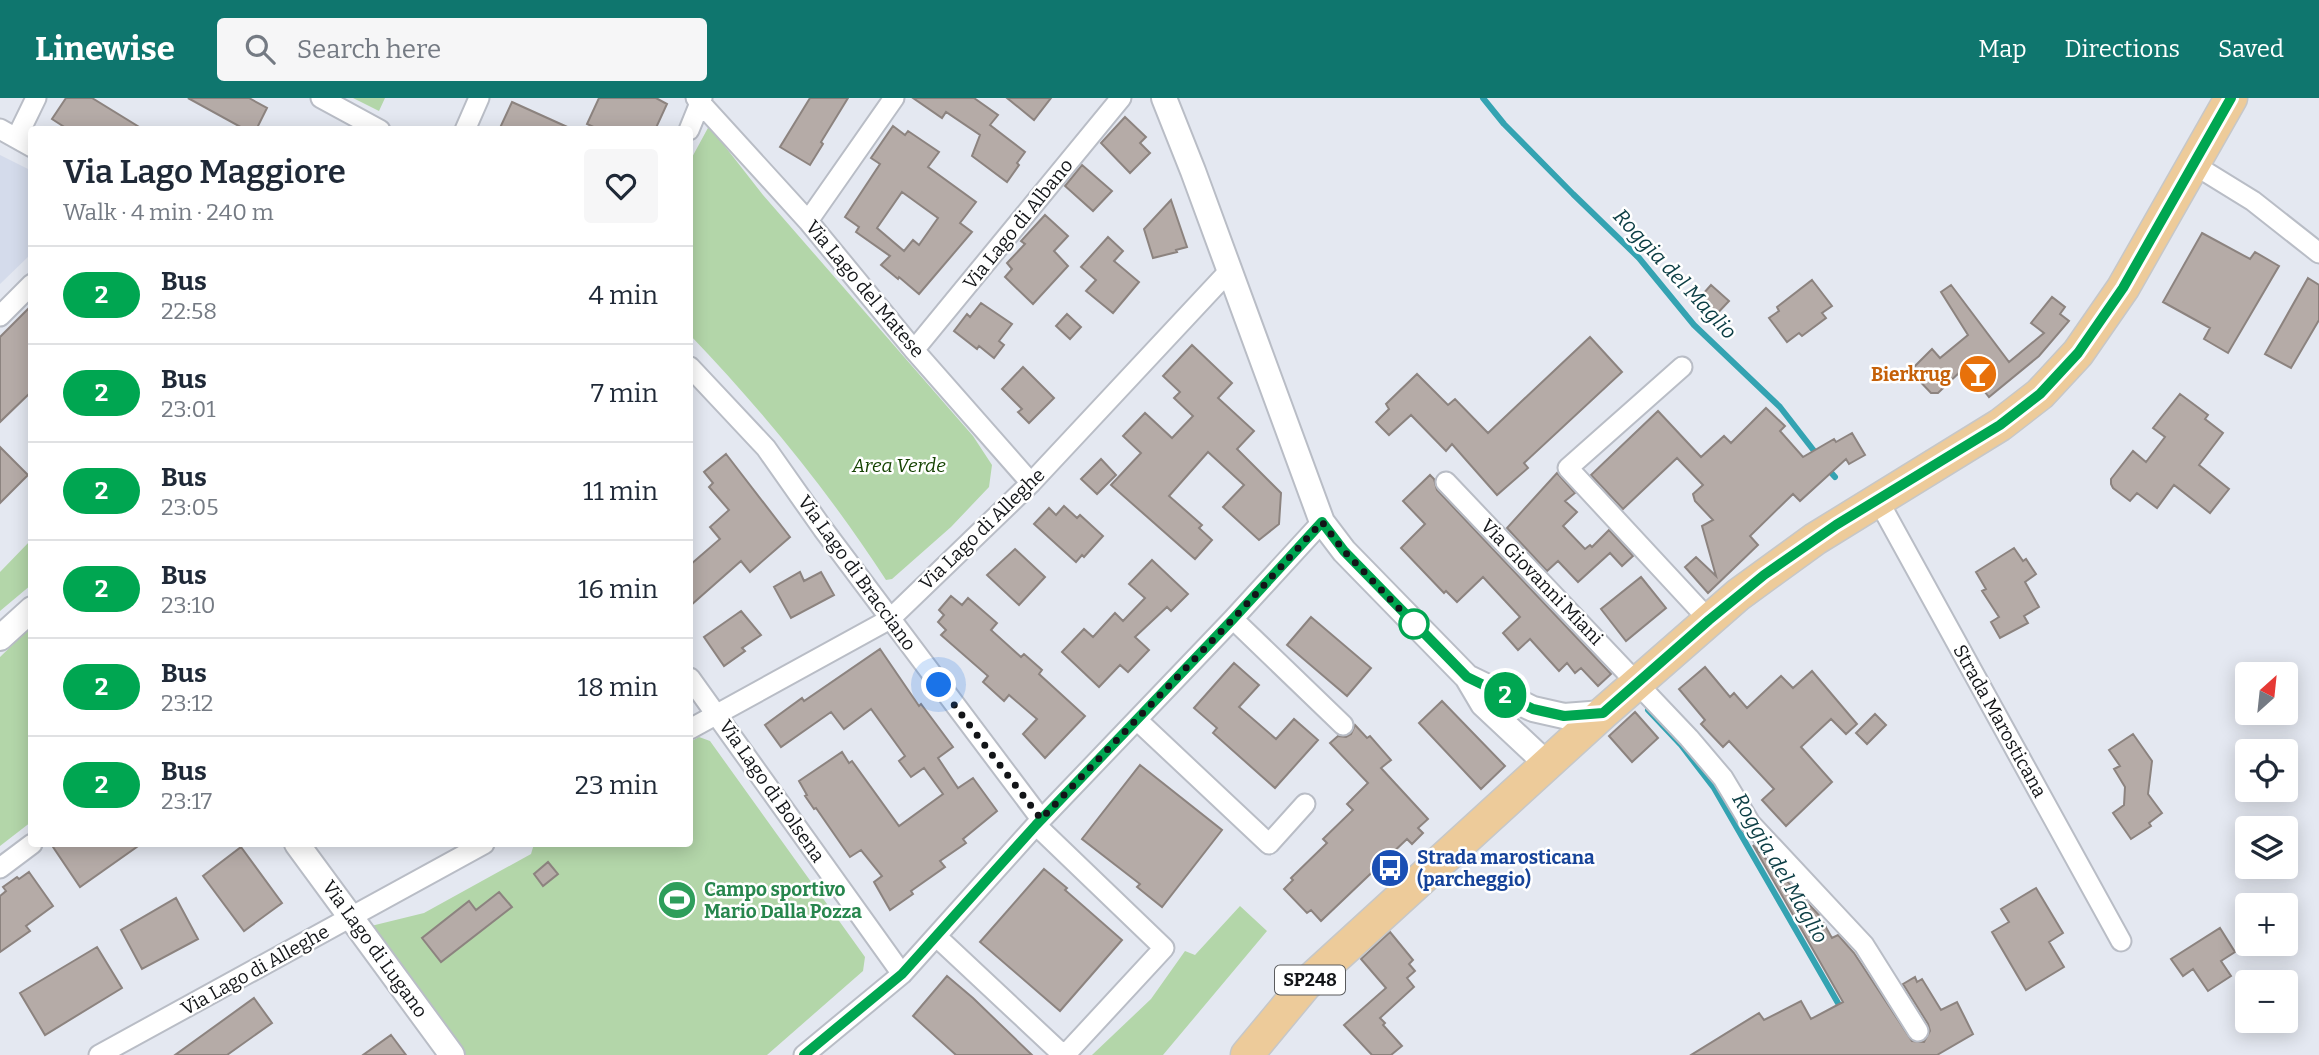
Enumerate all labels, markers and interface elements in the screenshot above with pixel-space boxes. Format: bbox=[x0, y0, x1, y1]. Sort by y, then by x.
search box bbox=[217, 18, 707, 81]
text: Linewise bbox=[35, 29, 175, 69]
icon: search bbox=[241, 30, 279, 68]
text: Search here bbox=[297, 34, 441, 65]
text: Map bbox=[1978, 35, 2027, 63]
text: Directions bbox=[2065, 35, 2180, 63]
text: Saved bbox=[2218, 35, 2284, 63]
button: heart bbox=[584, 149, 658, 223]
text: Via Lago Maggiore bbox=[63, 152, 346, 192]
street label: Via Lago di Albano bbox=[958, 154, 1078, 294]
text: Walk · 4 min · 240 m bbox=[63, 198, 274, 226]
water label: Roggia del Maglio bbox=[1608, 203, 1742, 345]
street label: Via Lago del Matese bbox=[801, 216, 929, 362]
text: Bus bbox=[161, 266, 207, 297]
text: 4 min bbox=[589, 280, 658, 311]
text: 2 bbox=[95, 281, 108, 309]
text: 22:58 bbox=[161, 297, 217, 325]
bar icon: Bierkrug bbox=[1957, 353, 1999, 395]
place label: Bierkrug bbox=[1871, 363, 1951, 386]
text: Bus bbox=[161, 364, 207, 395]
text: 7 min bbox=[591, 378, 658, 409]
text: 2 bbox=[95, 379, 108, 407]
text: 23:01 bbox=[161, 395, 215, 423]
park label: Area Verde bbox=[851, 454, 946, 477]
text: Bus bbox=[161, 462, 207, 493]
street label: Via Lago di Alleghe bbox=[914, 463, 1050, 595]
text: 11 min bbox=[583, 476, 658, 507]
text: 2 bbox=[95, 477, 108, 505]
street label: Via Lago di Bracciano bbox=[793, 491, 921, 655]
text: 23:05 bbox=[161, 493, 219, 521]
street label: Via Giovanni Miani bbox=[1476, 514, 1608, 650]
text: Bus bbox=[161, 560, 207, 591]
text: 16 min bbox=[578, 574, 658, 605]
text: 2 bbox=[95, 575, 108, 603]
text: 23:10 bbox=[161, 591, 216, 619]
unlabelled marker bbox=[1399, 609, 1429, 639]
street label: Strada Marosticana bbox=[1948, 641, 2052, 802]
text: Bus bbox=[161, 658, 207, 689]
north arrow bbox=[2235, 662, 2298, 724]
map controls bbox=[2235, 662, 2298, 1033]
your location bbox=[921, 667, 956, 702]
text: 18 min bbox=[578, 672, 658, 703]
line badge: 2 bbox=[1482, 672, 1528, 718]
text: 2 bbox=[95, 673, 108, 701]
text: 2 bbox=[1498, 681, 1512, 709]
text: 23:12 bbox=[161, 689, 213, 717]
street label: Via Lago di Bolsena bbox=[714, 715, 830, 867]
button: locate bbox=[2235, 739, 2298, 802]
text: Bus bbox=[161, 756, 207, 787]
text: 23 min bbox=[575, 770, 658, 801]
text: 2 bbox=[95, 771, 108, 799]
text: 23:17 bbox=[161, 787, 212, 815]
water label: Roggia del Maglio bbox=[1726, 788, 1834, 948]
button: layers bbox=[2235, 816, 2298, 879]
place label: Strada marosticana (parcheggio) bbox=[1417, 846, 1595, 891]
bus stop icon: Strada marosticana (parcheggio) bbox=[1369, 847, 1411, 889]
street label: Via Lago di Lugano bbox=[317, 876, 433, 1022]
place label: Campo sportivo Mario Dalla Pozza bbox=[704, 878, 862, 923]
sports icon: Campo sportivo Mario Dalla Pozza bbox=[656, 879, 698, 921]
button: + bbox=[2235, 893, 2298, 956]
street label: Via Lago di Alleghe bbox=[177, 920, 333, 1020]
road number: SP248 bbox=[1275, 966, 1345, 995]
button: − bbox=[2235, 970, 2298, 1033]

